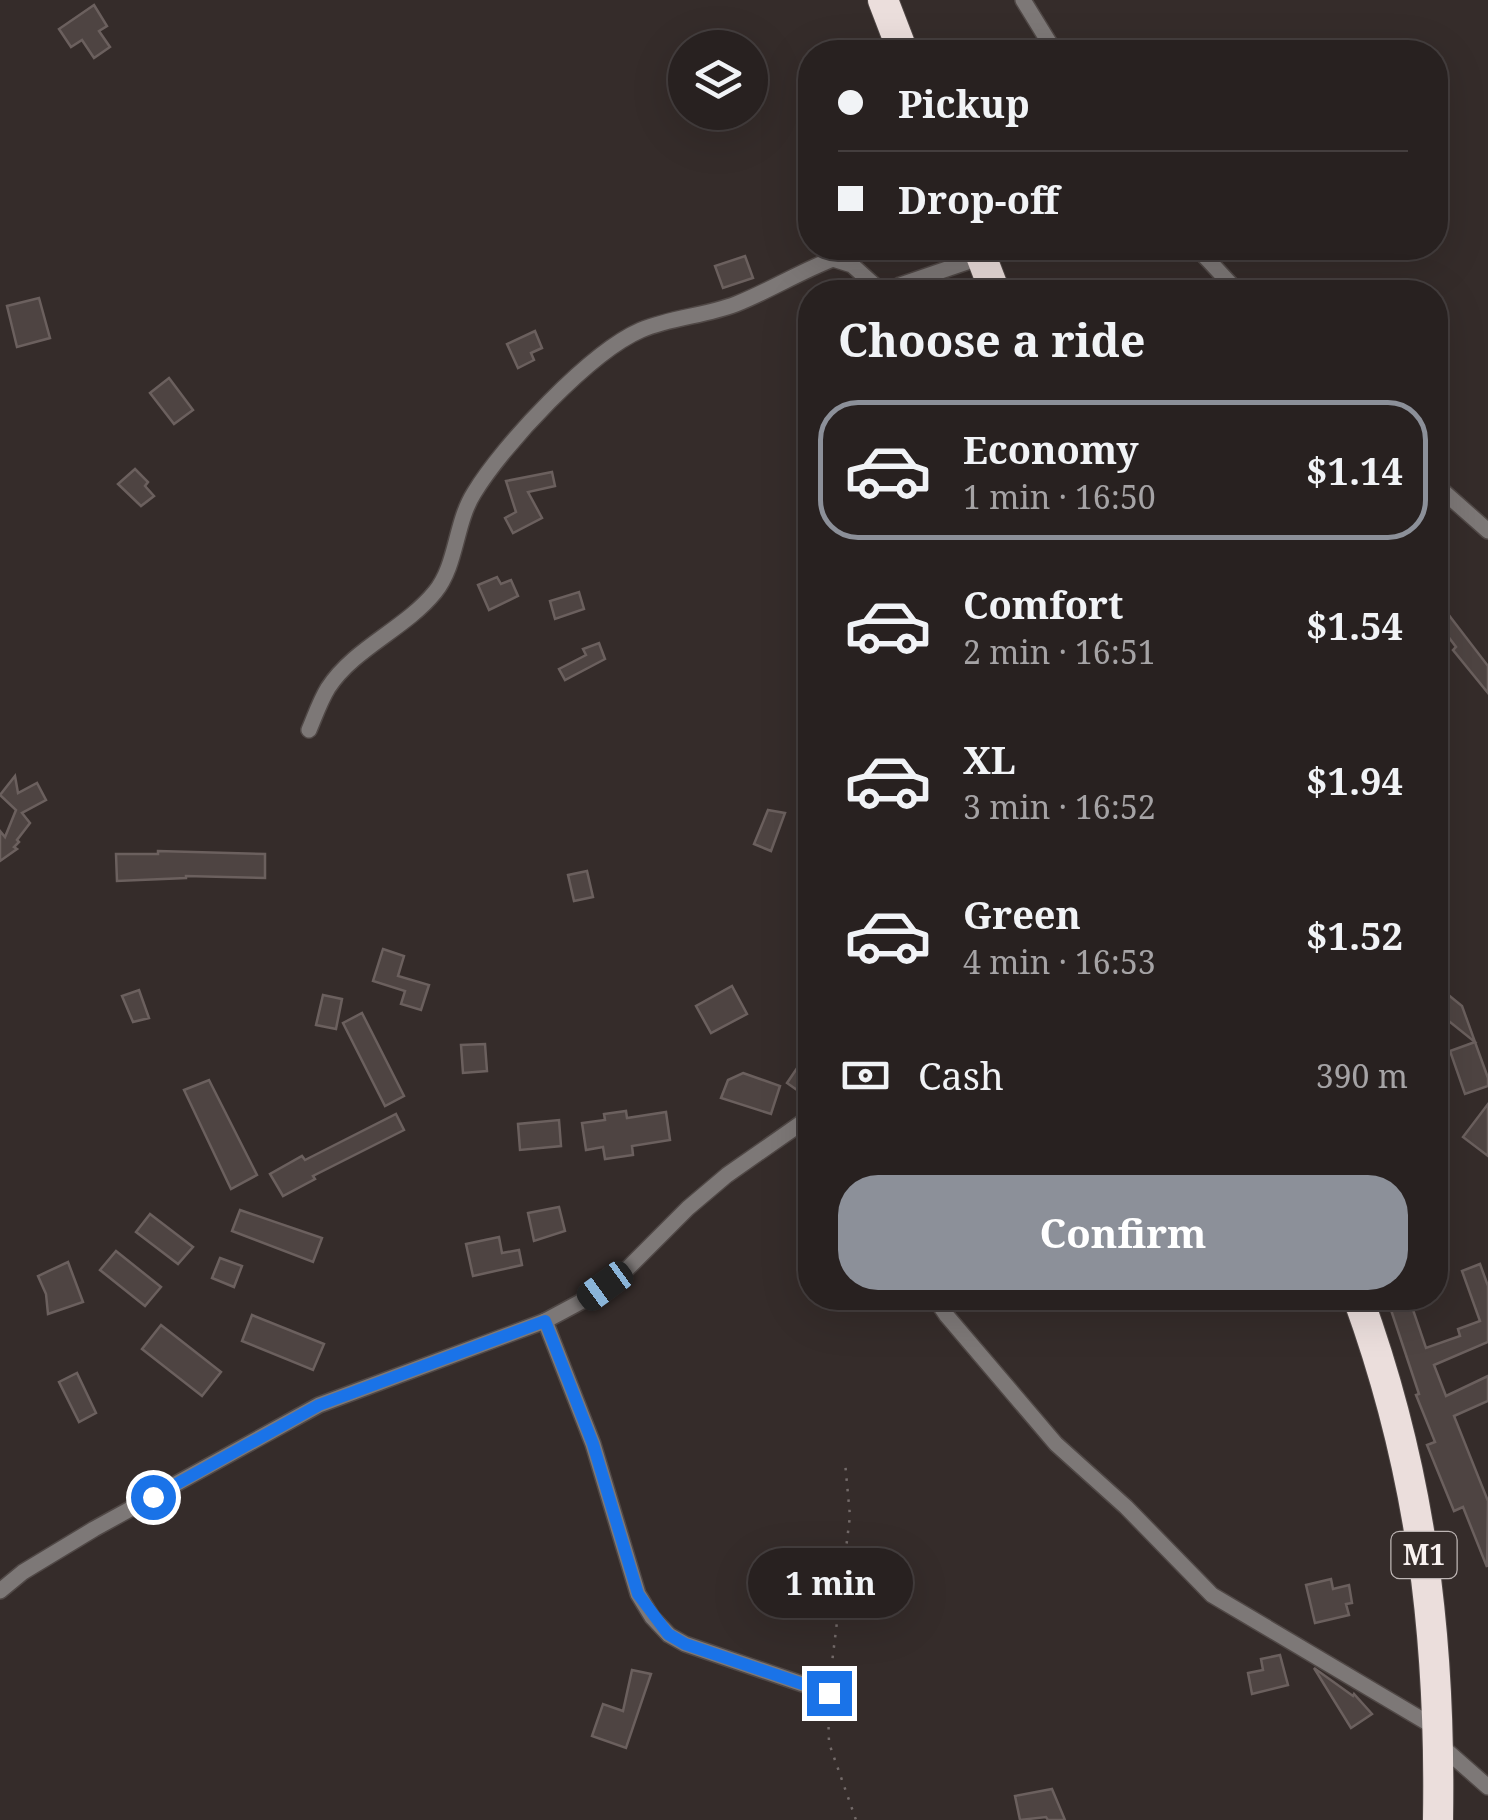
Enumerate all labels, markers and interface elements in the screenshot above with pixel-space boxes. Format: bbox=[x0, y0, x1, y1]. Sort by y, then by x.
map controls bbox=[668, 30, 768, 130]
button: layers bbox=[668, 30, 768, 130]
text: Pickup bbox=[898, 77, 1030, 129]
text: Drop-off bbox=[898, 173, 1059, 225]
text: Choose a ride bbox=[838, 309, 1146, 370]
text: Economy bbox=[963, 423, 1139, 475]
icon: car bbox=[843, 425, 933, 515]
text: $1.14 bbox=[1306, 444, 1403, 496]
text: 1 min · 16:50 bbox=[963, 475, 1156, 518]
text: Comfort bbox=[963, 578, 1123, 630]
icon: car bbox=[843, 580, 933, 670]
text: $1.54 bbox=[1306, 599, 1403, 651]
text: 2 min · 16:51 bbox=[963, 630, 1156, 673]
text: XL bbox=[963, 733, 1016, 785]
icon: car bbox=[843, 735, 933, 825]
text: $1.94 bbox=[1306, 754, 1403, 806]
text: 3 min · 16:52 bbox=[963, 785, 1156, 828]
text: Green bbox=[963, 888, 1081, 940]
icon: car bbox=[843, 890, 933, 980]
text: $1.52 bbox=[1306, 909, 1403, 961]
text: 4 min · 16:53 bbox=[963, 940, 1156, 983]
icon: cash bbox=[838, 1048, 893, 1103]
text: Cash bbox=[918, 1049, 1004, 1101]
text: 390 m bbox=[1316, 1054, 1408, 1097]
button: Confirm bbox=[838, 1175, 1408, 1290]
car bbox=[572, 1256, 638, 1316]
route start bbox=[131, 1475, 176, 1520]
road number: M1 bbox=[1392, 1532, 1456, 1578]
callout: 1 min bbox=[746, 1548, 912, 1618]
text: 1 min bbox=[785, 1561, 876, 1604]
route end bbox=[807, 1671, 852, 1716]

